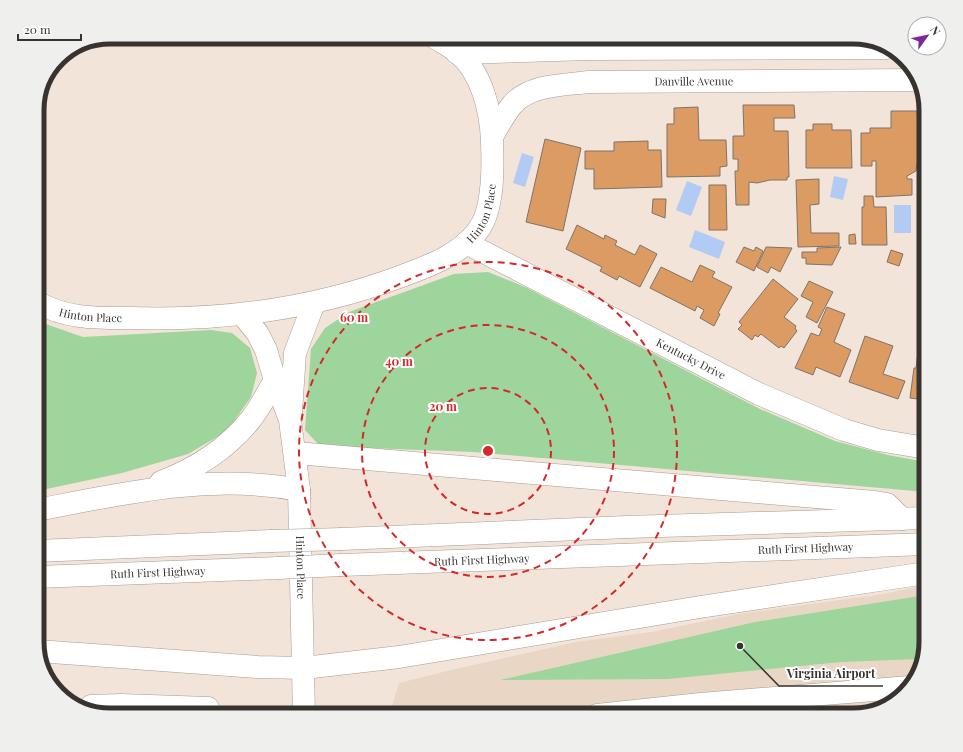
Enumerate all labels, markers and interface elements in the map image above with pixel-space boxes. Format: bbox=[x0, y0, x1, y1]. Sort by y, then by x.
scale bar bbox=[18, 16, 81, 42]
north arrow bbox=[907, 16, 947, 56]
text: 20 m bbox=[24, 21, 51, 37]
text: N bbox=[927, 23, 944, 38]
street label: Danville Avenue bbox=[654, 73, 734, 89]
street label: Hinton Place bbox=[463, 183, 499, 246]
street label: Hinton Place bbox=[57, 304, 123, 325]
text: 60 m bbox=[340, 309, 368, 325]
street label: Kentucky Drive bbox=[654, 334, 729, 383]
text: 40 m bbox=[385, 353, 413, 369]
text: 20 m bbox=[429, 398, 457, 414]
centre of rings bbox=[481, 444, 495, 458]
street label: Hinton Place bbox=[293, 535, 309, 600]
street label: Ruth First Highway bbox=[758, 539, 854, 557]
street label: Ruth First Highway bbox=[434, 550, 530, 569]
street label: Ruth First Highway bbox=[110, 563, 206, 581]
callout: Virginia Airport bbox=[779, 662, 883, 686]
text: Virginia Airport bbox=[786, 665, 876, 681]

